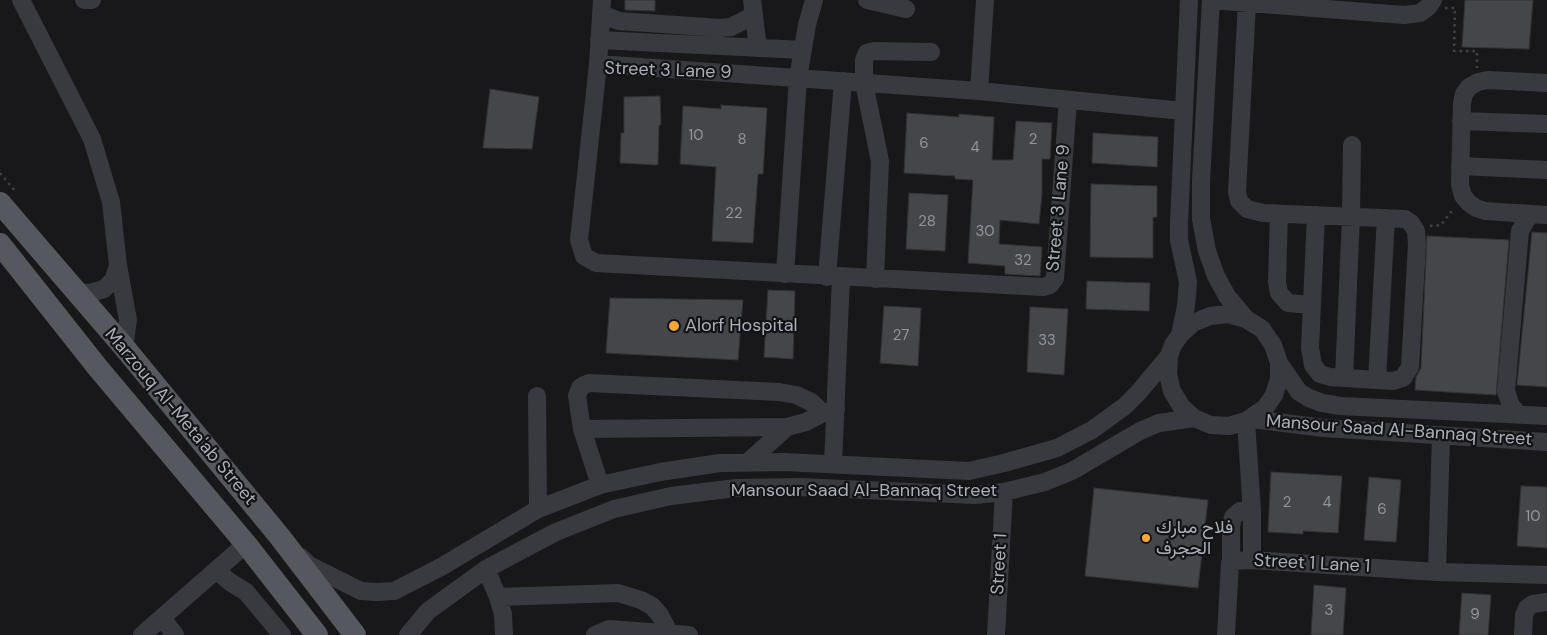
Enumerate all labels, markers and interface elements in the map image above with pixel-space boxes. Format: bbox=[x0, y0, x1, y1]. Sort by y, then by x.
street label: Street 3 Lane 9 bbox=[604, 58, 732, 84]
house number: 10 bbox=[689, 127, 703, 145]
house number: 8 bbox=[737, 131, 747, 149]
house number: 2 bbox=[1029, 131, 1037, 149]
house number: 6 bbox=[919, 135, 929, 153]
house number: 4 bbox=[970, 139, 980, 157]
street label: Street 3 Lane 9 bbox=[1043, 144, 1075, 272]
house number: 22 bbox=[725, 205, 743, 223]
house number: 28 bbox=[918, 213, 936, 231]
house number: 30 bbox=[975, 223, 995, 241]
house number: 32 bbox=[1014, 252, 1032, 270]
place label: Alorf Hospital bbox=[685, 315, 798, 337]
marker: Alorf Hospital bbox=[667, 319, 681, 333]
street label: Marzouq Al-Meta'ab Street bbox=[100, 324, 260, 510]
house number: 27 bbox=[893, 327, 909, 345]
house number: 33 bbox=[1038, 332, 1056, 350]
street label: Mansour Saad Al-Bannaq Street bbox=[1265, 411, 1533, 451]
street label: Mansour Saad Al-Bannaq Street bbox=[731, 480, 997, 502]
house number: 2 bbox=[1283, 494, 1291, 512]
house number: 4 bbox=[1322, 494, 1332, 512]
house number: 6 bbox=[1377, 501, 1387, 519]
house number: 10 bbox=[1526, 508, 1540, 526]
place label: فلاح مبارك الحجرف bbox=[1156, 517, 1233, 560]
marker: فلاح مبارك الحجرف bbox=[1140, 532, 1152, 544]
street label: Street 1 bbox=[988, 533, 1012, 595]
street label: Street 1 Lane 1 bbox=[1253, 550, 1371, 578]
house number: 3 bbox=[1325, 602, 1333, 620]
house number: 9 bbox=[1470, 606, 1480, 624]

